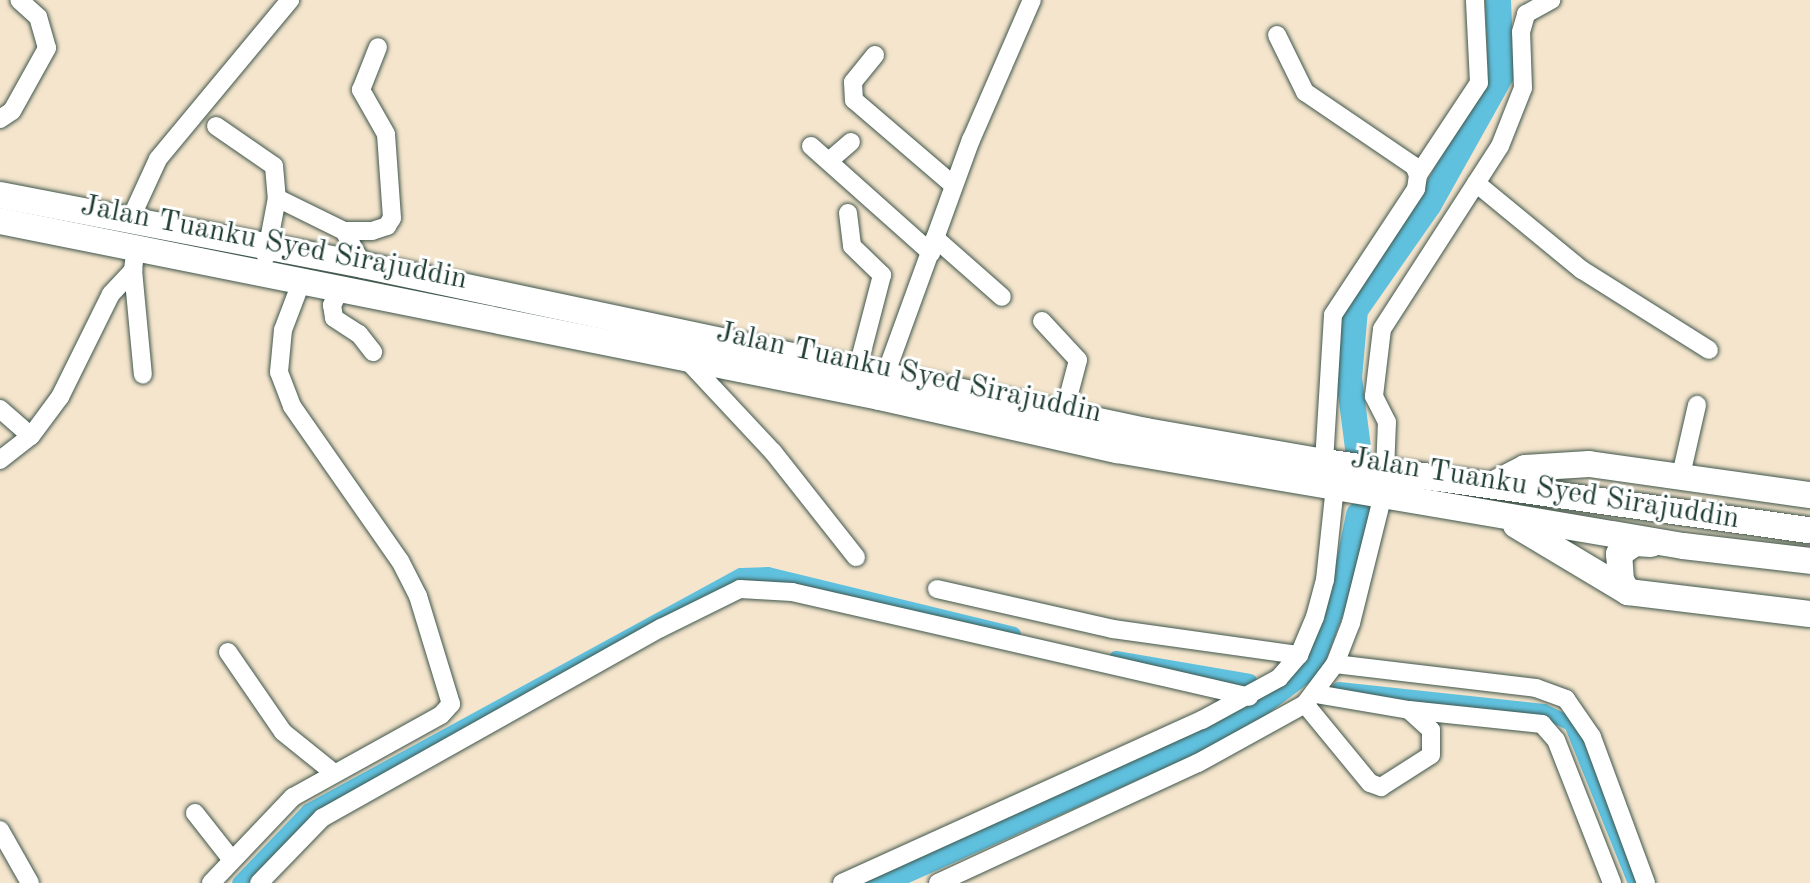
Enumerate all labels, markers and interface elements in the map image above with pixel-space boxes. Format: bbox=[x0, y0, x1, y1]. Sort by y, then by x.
street label: Jalan Tuanku Syed Sirajuddin bbox=[78, 188, 470, 298]
street label: Jalan Tuanku Syed Sirajuddin bbox=[713, 315, 1105, 431]
street label: Jalan Tuanku Syed Sirajuddin bbox=[1348, 440, 1742, 538]

